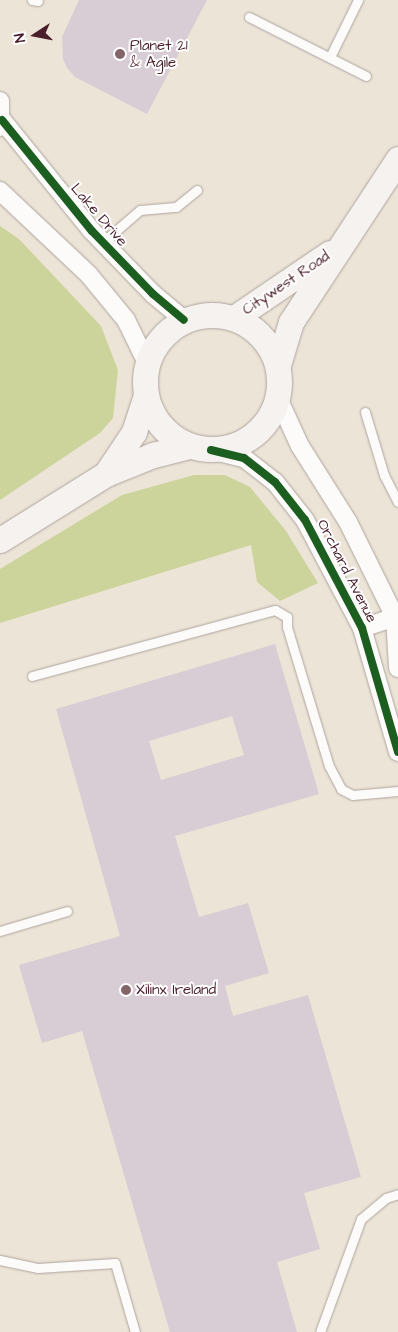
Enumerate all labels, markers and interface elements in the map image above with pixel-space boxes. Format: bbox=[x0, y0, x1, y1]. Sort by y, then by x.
north arrow bbox=[10, 10, 60, 60]
text: N bbox=[10, 32, 31, 44]
place label: Planet 21 & Agile bbox=[130, 36, 188, 71]
marker: Planet 21 & Agile bbox=[114, 48, 126, 60]
street label: Lake Drive bbox=[67, 180, 131, 250]
street label: Citywest Road bbox=[239, 247, 333, 319]
street label: Orchard Avenue bbox=[313, 516, 381, 626]
place label: Xilinx Ireland bbox=[136, 981, 216, 999]
marker: Xilinx Ireland bbox=[120, 984, 132, 996]

